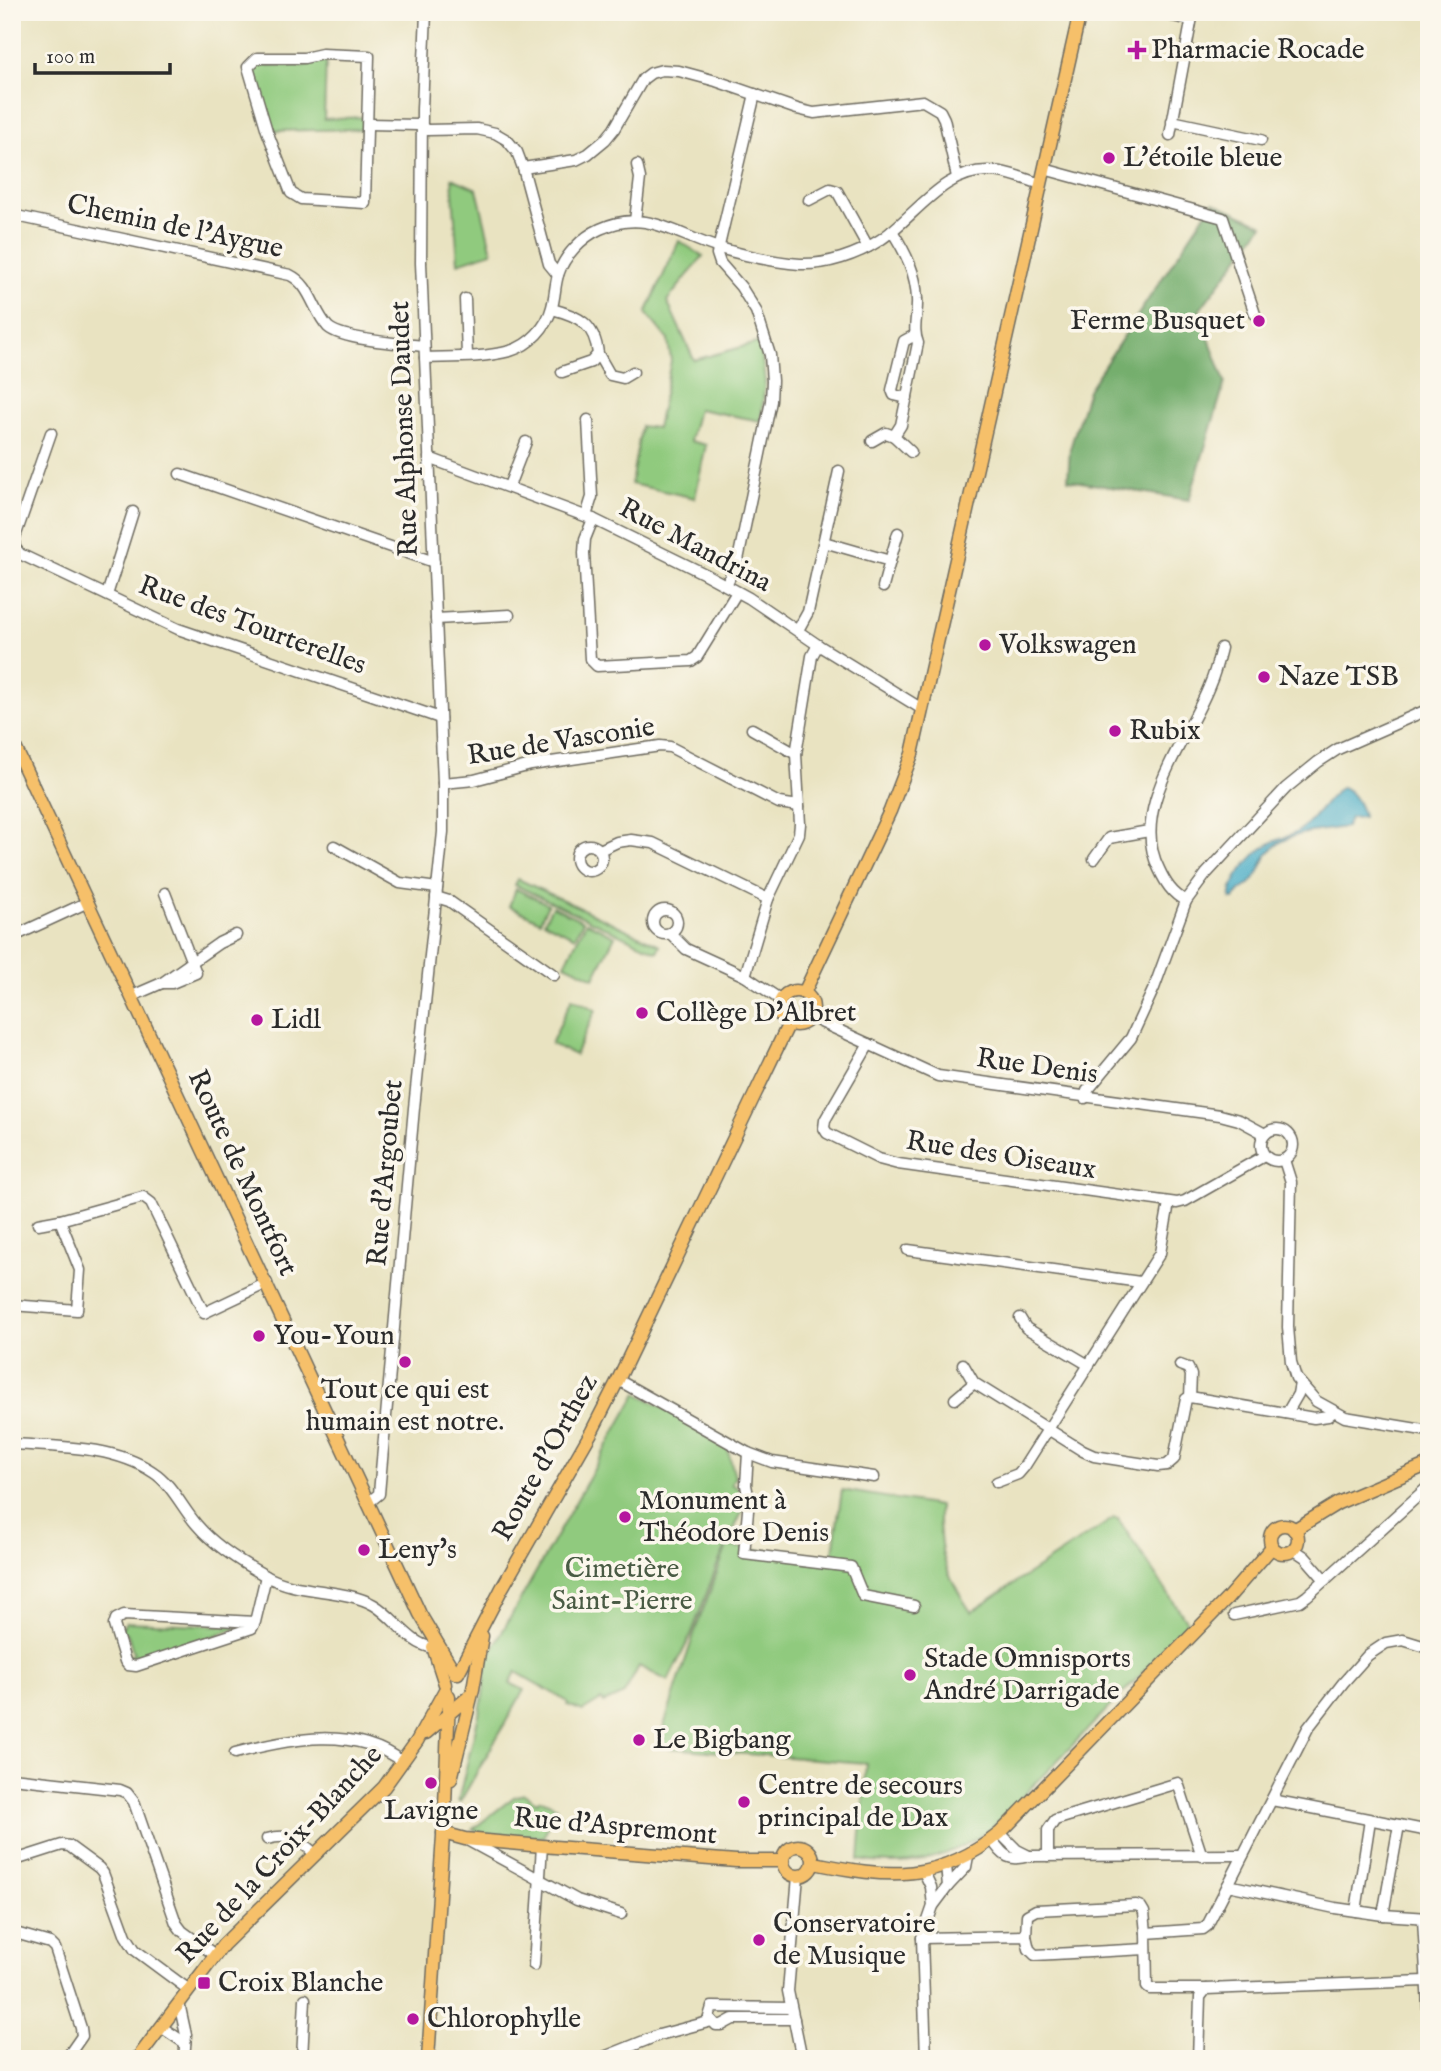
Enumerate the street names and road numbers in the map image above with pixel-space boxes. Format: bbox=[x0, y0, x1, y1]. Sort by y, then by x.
street label: Chemin de l'Aygue bbox=[64, 187, 286, 267]
street label: Rue Alphonse Daudet bbox=[383, 300, 427, 558]
street label: Rue Mandrina bbox=[613, 491, 778, 601]
street label: Rue des Tourterelles bbox=[133, 569, 371, 683]
street label: Rue de Vasconie bbox=[465, 710, 657, 774]
street label: Rue Denis bbox=[974, 1041, 1100, 1093]
street label: Route de Montfort bbox=[179, 1064, 305, 1282]
street label: Rue d'Argoubet bbox=[360, 1078, 412, 1268]
street label: Rue des Oiseaux bbox=[903, 1124, 1099, 1188]
street label: Route d'Orthez bbox=[486, 1368, 606, 1548]
street label: Rue de la Croix-Blanche bbox=[169, 1738, 391, 1972]
street label: Rue d'Aspremont bbox=[512, 1801, 719, 1853]

